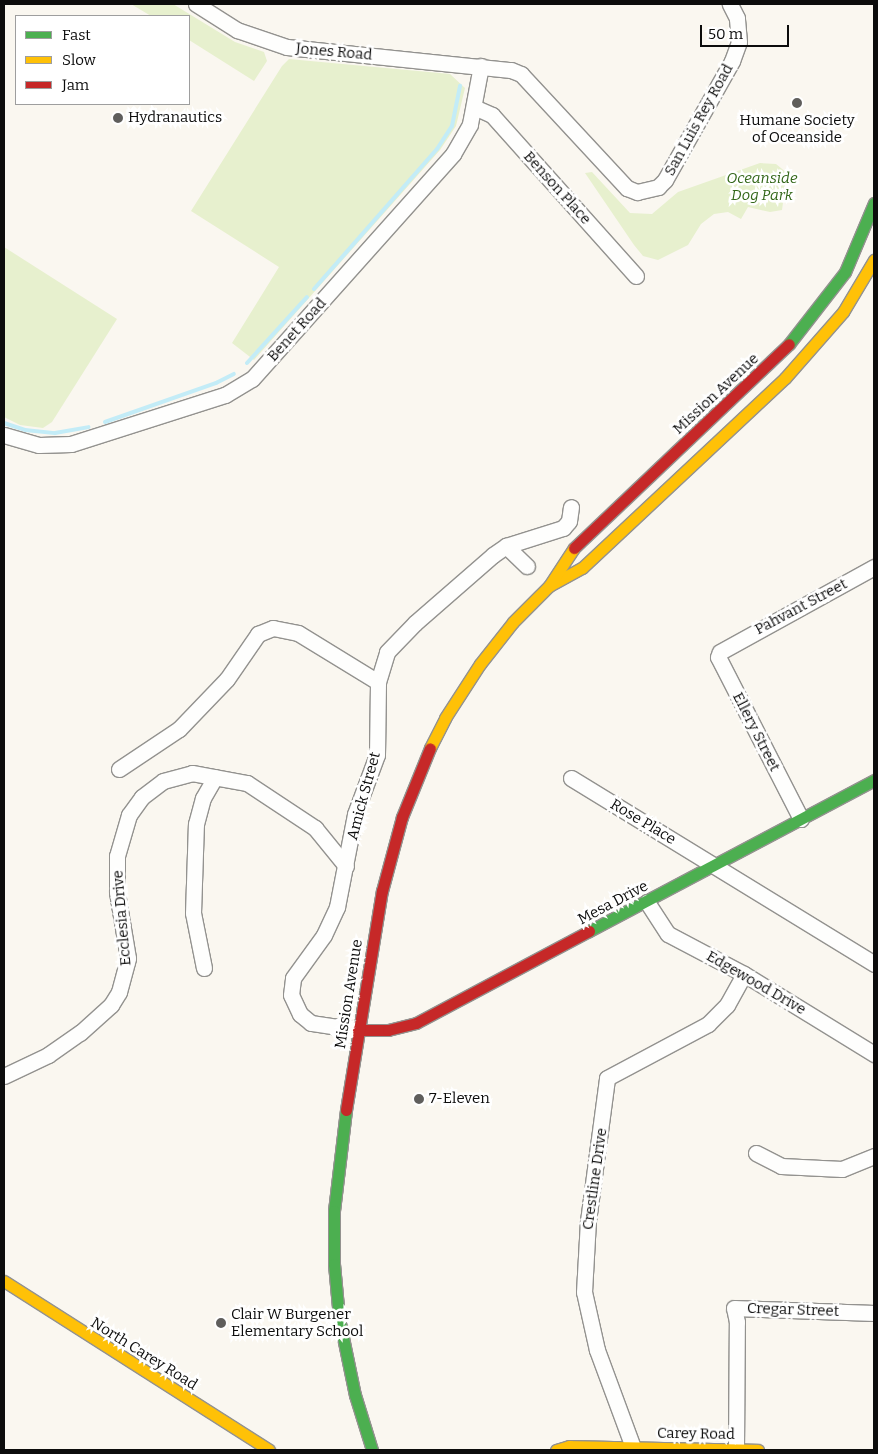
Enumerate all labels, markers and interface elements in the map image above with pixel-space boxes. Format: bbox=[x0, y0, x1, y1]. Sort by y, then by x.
legend bbox=[15, 15, 190, 105]
scale bar bbox=[703, 15, 792, 47]
text: 50 m bbox=[708, 25, 743, 43]
text: Fast bbox=[62, 26, 91, 44]
street label: Jones Road bbox=[295, 40, 373, 64]
text: Slow bbox=[62, 51, 96, 69]
street label: San Luis Rey Road bbox=[661, 61, 737, 179]
text: Jam bbox=[62, 76, 89, 94]
marker: Humane Society of Oceanside bbox=[791, 97, 803, 109]
place label: Hydranautics bbox=[128, 109, 222, 127]
place label: Humane Society of Oceanside bbox=[739, 111, 855, 146]
marker: Hydranautics bbox=[112, 112, 124, 124]
street label: Benson Place bbox=[519, 148, 595, 228]
park label: Oceanside Dog Park bbox=[727, 169, 797, 204]
street label: Benet Road bbox=[264, 295, 330, 365]
street label: Mission Avenue bbox=[669, 350, 763, 438]
street label: Pahvant Street bbox=[752, 575, 850, 639]
street label: Ellery Street bbox=[728, 689, 784, 775]
street label: Amick Street bbox=[344, 750, 384, 842]
street label: Rose Place bbox=[607, 795, 679, 849]
street label: Ecclesia Drive bbox=[109, 869, 135, 967]
street label: Mesa Drive bbox=[575, 877, 651, 929]
street label: Mission Avenue bbox=[331, 938, 367, 1050]
street label: Edgewood Drive bbox=[703, 947, 809, 1019]
place label: 7-Eleven bbox=[429, 1090, 490, 1108]
marker: 7-Eleven bbox=[413, 1093, 425, 1105]
street label: Crestline Drive bbox=[579, 1127, 611, 1231]
street label: Cregar Street bbox=[747, 1299, 839, 1321]
place label: Clair W Burgener Elementary School bbox=[231, 1305, 363, 1340]
street label: North Carey Road bbox=[87, 1314, 201, 1394]
marker: Clair W Burgener Elementary School bbox=[215, 1317, 227, 1329]
street label: Carey Road bbox=[657, 1424, 735, 1444]

